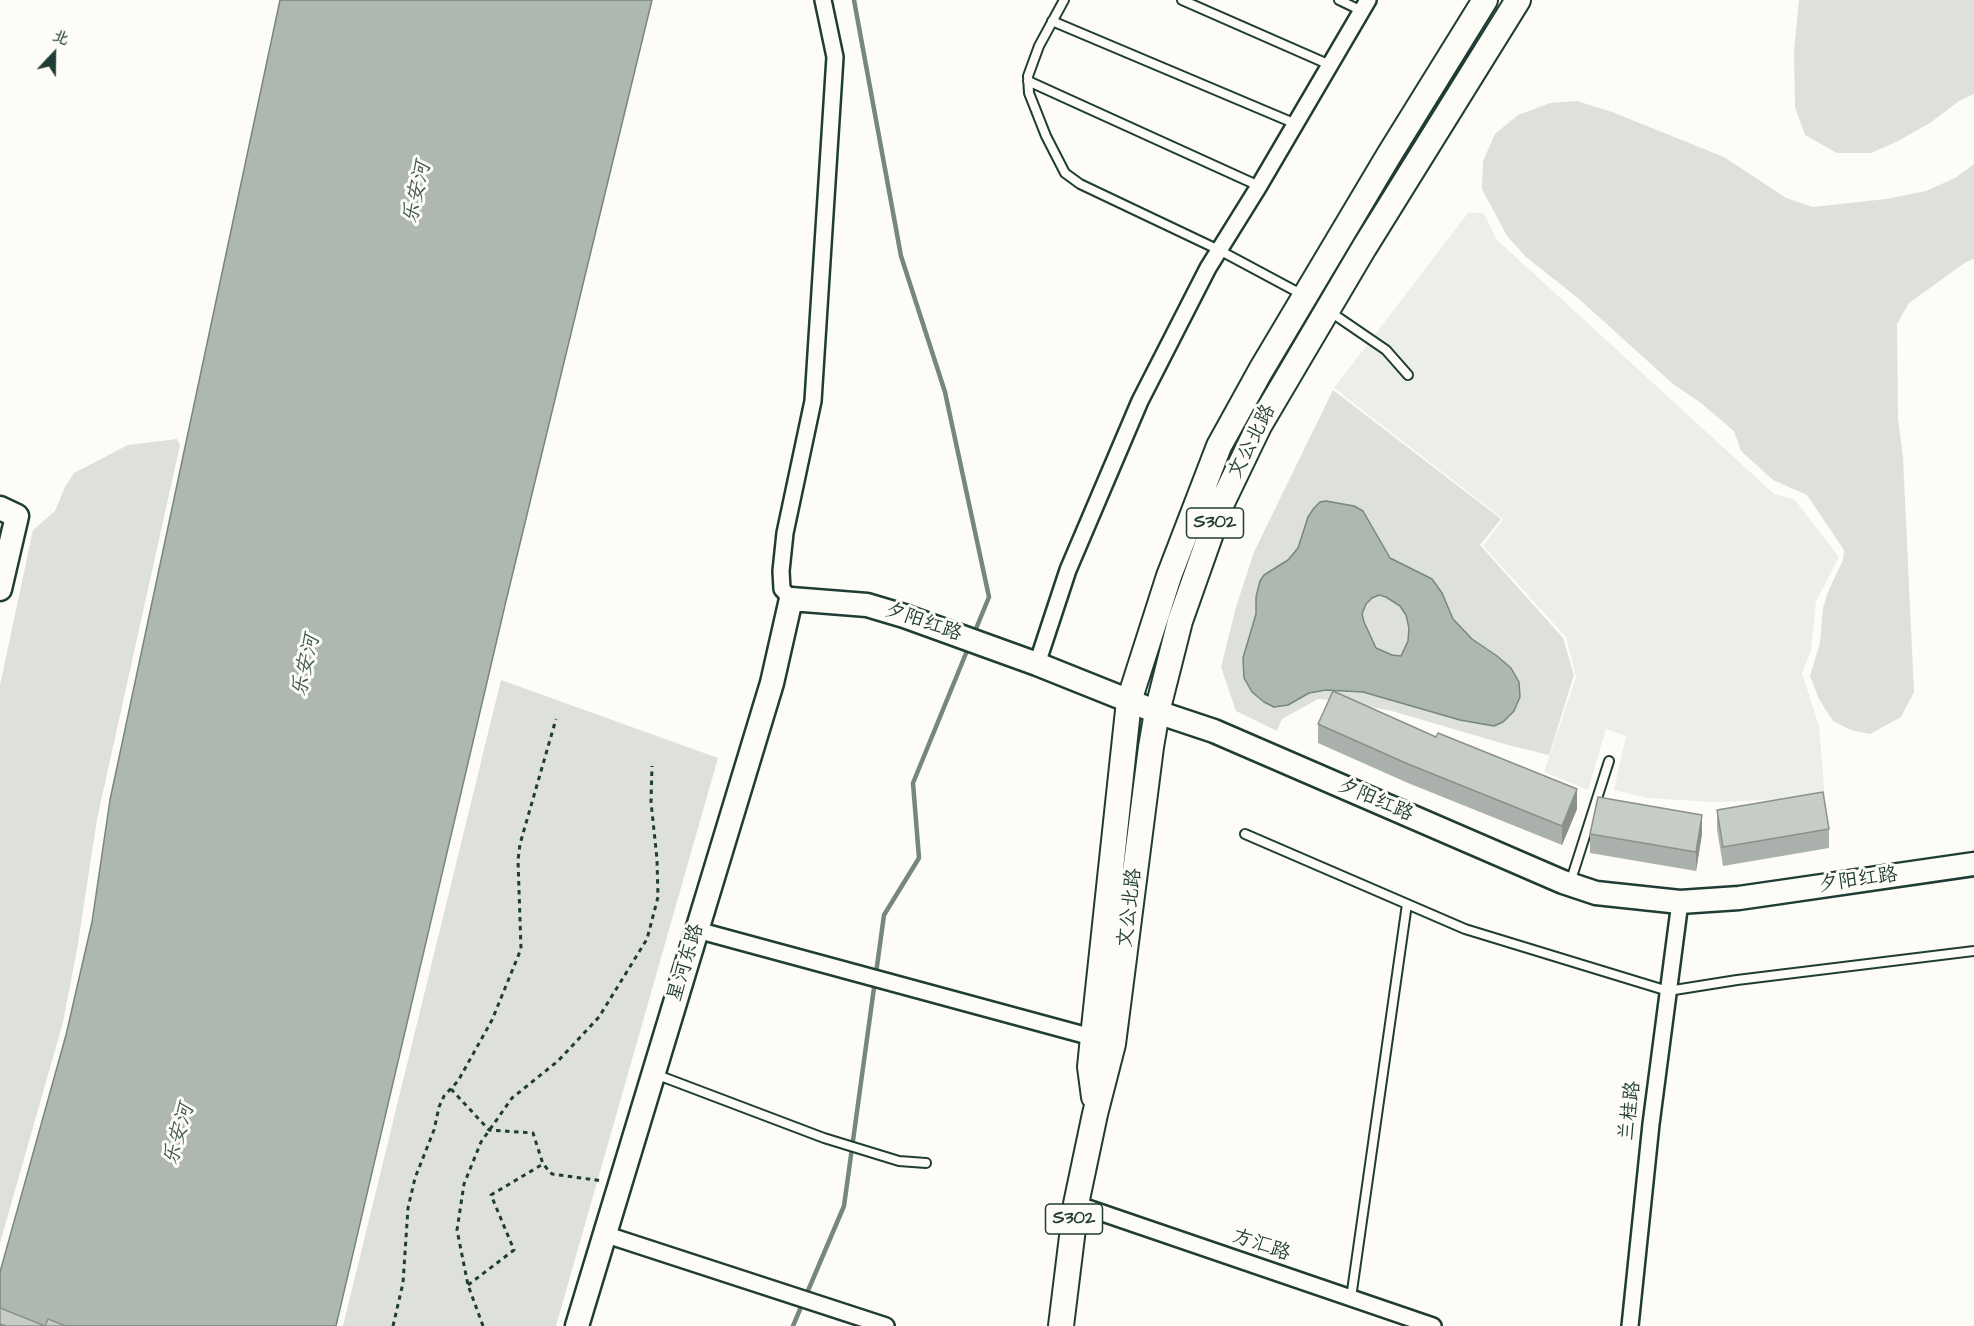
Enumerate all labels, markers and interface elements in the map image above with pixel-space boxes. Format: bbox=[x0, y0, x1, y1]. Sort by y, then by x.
north arrow bbox=[24, 24, 84, 84]
text: 北 bbox=[49, 24, 72, 51]
water label: 乐安河 bbox=[399, 159, 437, 227]
street label: 文公北路 bbox=[1224, 401, 1282, 483]
road number: S302 bbox=[1186, 508, 1244, 538]
street label: 夕阳红路 bbox=[881, 599, 965, 647]
water label: 乐安河 bbox=[288, 632, 326, 700]
street label: 夕阳红路 bbox=[1333, 774, 1417, 828]
street label: 夕阳红路 bbox=[1817, 864, 1899, 898]
street label: 文公北路 bbox=[1114, 867, 1148, 949]
street label: 星河东路 bbox=[664, 921, 710, 1005]
street label: 兰桂路 bbox=[1615, 1080, 1647, 1142]
water label: 乐安河 bbox=[159, 1101, 201, 1169]
road number: S302 bbox=[1046, 1204, 1102, 1234]
street label: 方汇路 bbox=[1229, 1225, 1293, 1267]

